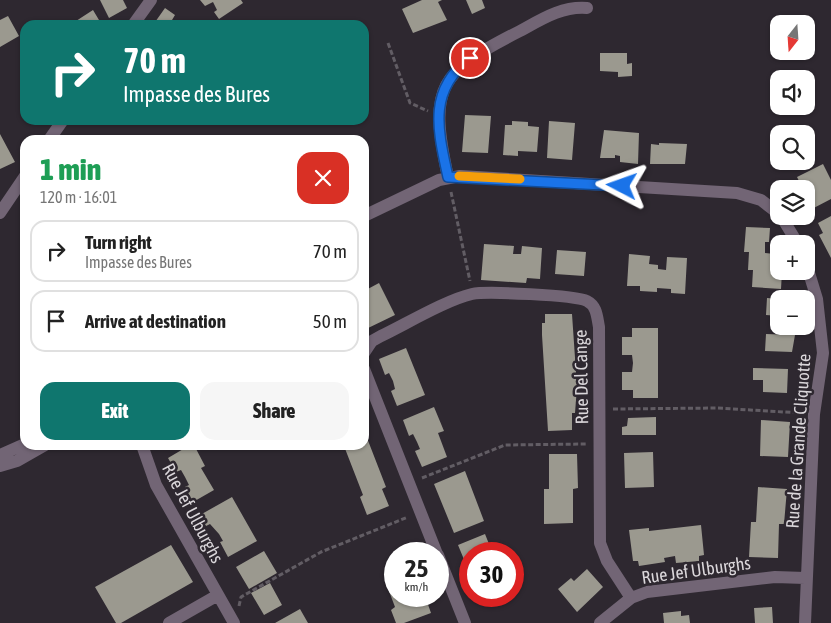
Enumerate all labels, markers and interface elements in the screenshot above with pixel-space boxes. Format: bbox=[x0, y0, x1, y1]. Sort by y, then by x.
north arrow bbox=[770, 15, 815, 60]
map controls bbox=[770, 15, 815, 335]
pin bbox=[449, 37, 491, 79]
icon: right bbox=[40, 40, 105, 105]
text: 70 m bbox=[123, 40, 186, 80]
icon: arrive bbox=[456, 44, 484, 72]
button: sound bbox=[770, 70, 815, 115]
text: Impasse des Bures bbox=[123, 81, 270, 107]
button: search bbox=[770, 125, 815, 170]
text: 1 min bbox=[40, 152, 101, 186]
button: close bbox=[297, 152, 349, 204]
position arrow bbox=[595, 159, 647, 211]
button: layers bbox=[770, 180, 815, 225]
text: 120 m · 16:01 bbox=[40, 188, 117, 206]
text: Turn right bbox=[85, 231, 152, 253]
button: + bbox=[770, 235, 815, 280]
icon: right bbox=[42, 237, 70, 265]
text: 70 m bbox=[313, 240, 347, 262]
text: Impasse des Bures bbox=[85, 253, 192, 271]
button: − bbox=[770, 290, 815, 335]
icon: arrive bbox=[42, 307, 70, 335]
text: Arrive at destination bbox=[85, 310, 226, 332]
text: 50 m bbox=[313, 310, 347, 332]
street label: Rue Del Cange bbox=[570, 330, 592, 424]
street label: Rue de la Grande Cliquotte bbox=[781, 353, 815, 529]
button: Exit bbox=[40, 382, 190, 440]
button: Share bbox=[200, 382, 349, 440]
street label: Rue Jef Ulburghs bbox=[158, 460, 228, 566]
speed limit sign: 30 bbox=[459, 542, 524, 607]
street label: Rue Jef Ulburghs bbox=[640, 552, 752, 588]
text: 25 bbox=[405, 554, 428, 582]
text: km/h bbox=[405, 580, 428, 594]

